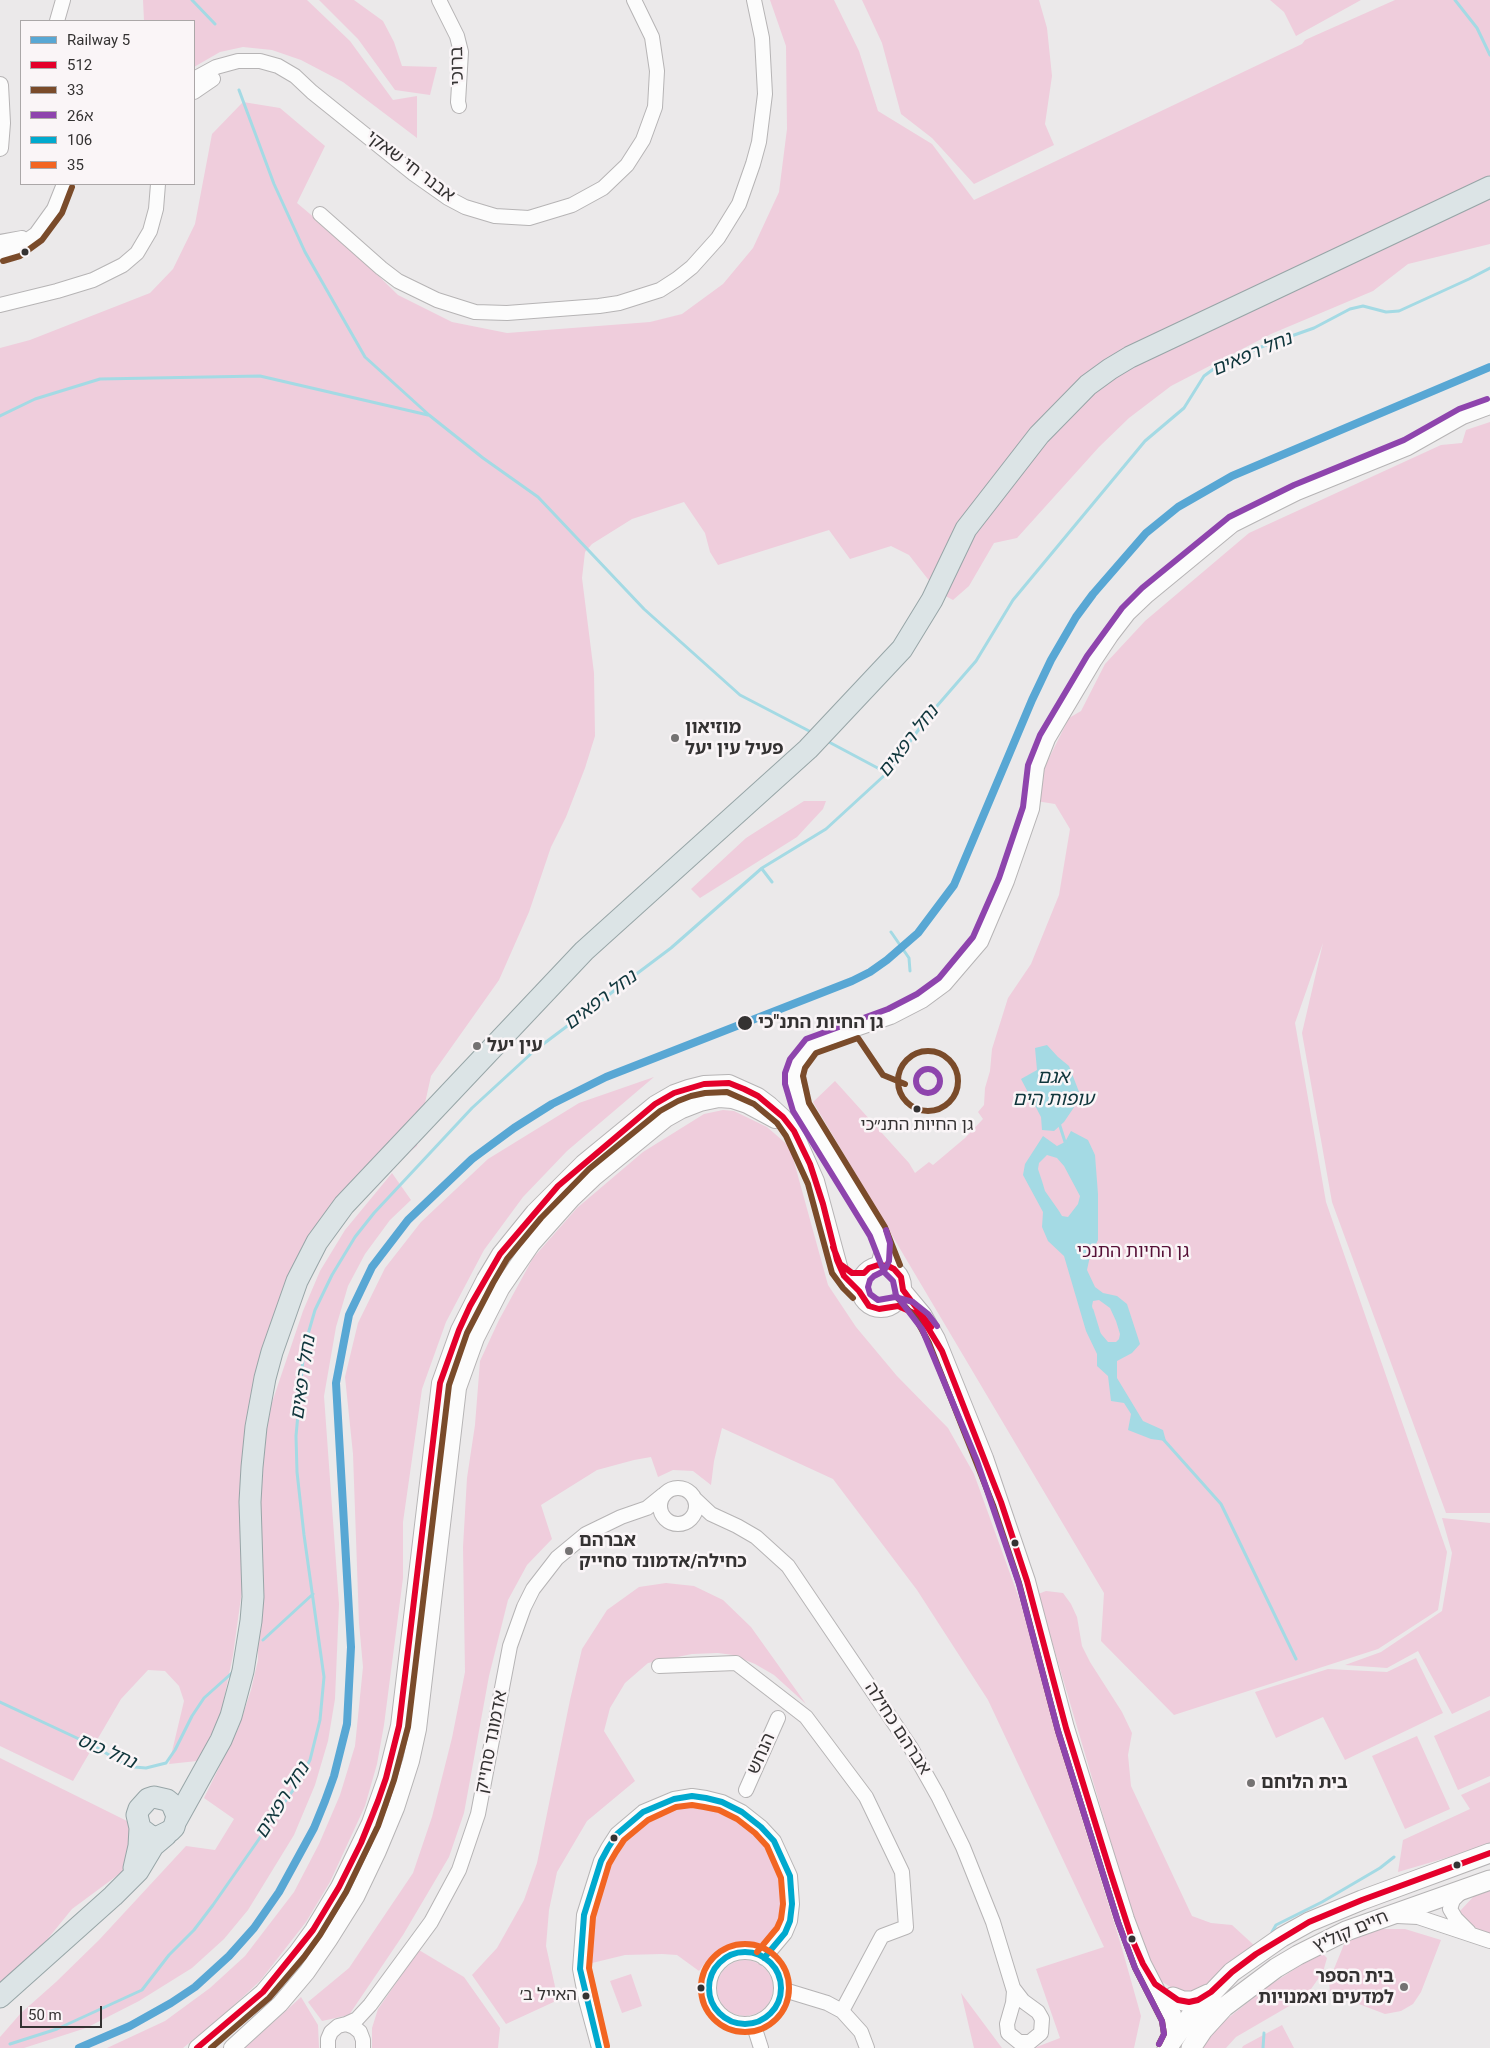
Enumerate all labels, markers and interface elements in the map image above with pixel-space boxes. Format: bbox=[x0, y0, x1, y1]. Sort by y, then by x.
legend bbox=[20, 20, 195, 185]
text: Railway 5 bbox=[67, 31, 130, 49]
street label: ברוכי bbox=[447, 46, 469, 86]
text: 512 bbox=[67, 56, 92, 74]
text: 33 bbox=[67, 81, 84, 99]
text: 26א bbox=[67, 107, 93, 125]
street label: אבנר חי שאקי bbox=[362, 127, 458, 207]
text: 106 bbox=[67, 131, 92, 149]
text: 35 bbox=[67, 156, 84, 174]
unlabelled marker bbox=[20, 247, 30, 257]
water label: נחל רפאים bbox=[1208, 328, 1296, 382]
water label: נחל רפאים bbox=[874, 701, 944, 783]
place label: מוזיאון פעיל עין יעל bbox=[685, 717, 784, 760]
marker: מוזיאון פעיל עין יעל bbox=[669, 732, 681, 744]
water label: נחל רפאים bbox=[560, 966, 642, 1036]
place label: גן החיות התנ"כי bbox=[758, 1012, 883, 1034]
marker: גן החיות התנ"כי bbox=[736, 1014, 754, 1032]
place label: עין יעל bbox=[487, 1035, 543, 1057]
marker: עין יעל bbox=[471, 1040, 483, 1052]
water label: אגם עופות הים bbox=[1012, 1067, 1094, 1111]
marker: גן החיות התנ״כי bbox=[912, 1104, 922, 1114]
place label: גן החיות התנ״כי bbox=[861, 1116, 973, 1136]
park label: גן החיות התנכי bbox=[1077, 1241, 1189, 1263]
water label: נחל רפאים bbox=[287, 1334, 321, 1422]
place label: אברהם כחילה/אדמונד סחייק bbox=[579, 1530, 747, 1572]
unlabelled marker bbox=[1010, 1538, 1020, 1548]
marker: אברהם כחילה/אדמונד סחייק bbox=[563, 1545, 575, 1557]
street label: אברהם כחילה bbox=[859, 1679, 935, 1779]
street label: אדמונד סחייק bbox=[471, 1689, 513, 1795]
water label: נחל כוס bbox=[73, 1729, 139, 1775]
street label: הנחש bbox=[743, 1730, 781, 1778]
water label: נחל רפאים bbox=[251, 1759, 315, 1843]
place label: בית הלוחם bbox=[1261, 1772, 1348, 1794]
marker: בית הלוחם bbox=[1245, 1777, 1257, 1789]
unlabelled marker bbox=[609, 1833, 619, 1843]
unlabelled marker bbox=[1452, 1860, 1462, 1870]
street label: חיים קוליץ bbox=[1310, 1906, 1392, 1958]
unlabelled marker bbox=[1127, 1934, 1137, 1944]
place label: בית הספר למדעים ואמנויות bbox=[1258, 1966, 1394, 2008]
marker: בית הספר למדעים ואמנויות bbox=[1398, 1981, 1410, 1993]
unlabelled marker bbox=[696, 1983, 706, 1993]
place label: האייל ב׳ bbox=[520, 1986, 577, 2006]
marker: האייל ב׳ bbox=[581, 1991, 591, 2001]
scale bar bbox=[22, 1996, 105, 2028]
text: 50 m bbox=[28, 2006, 62, 2024]

